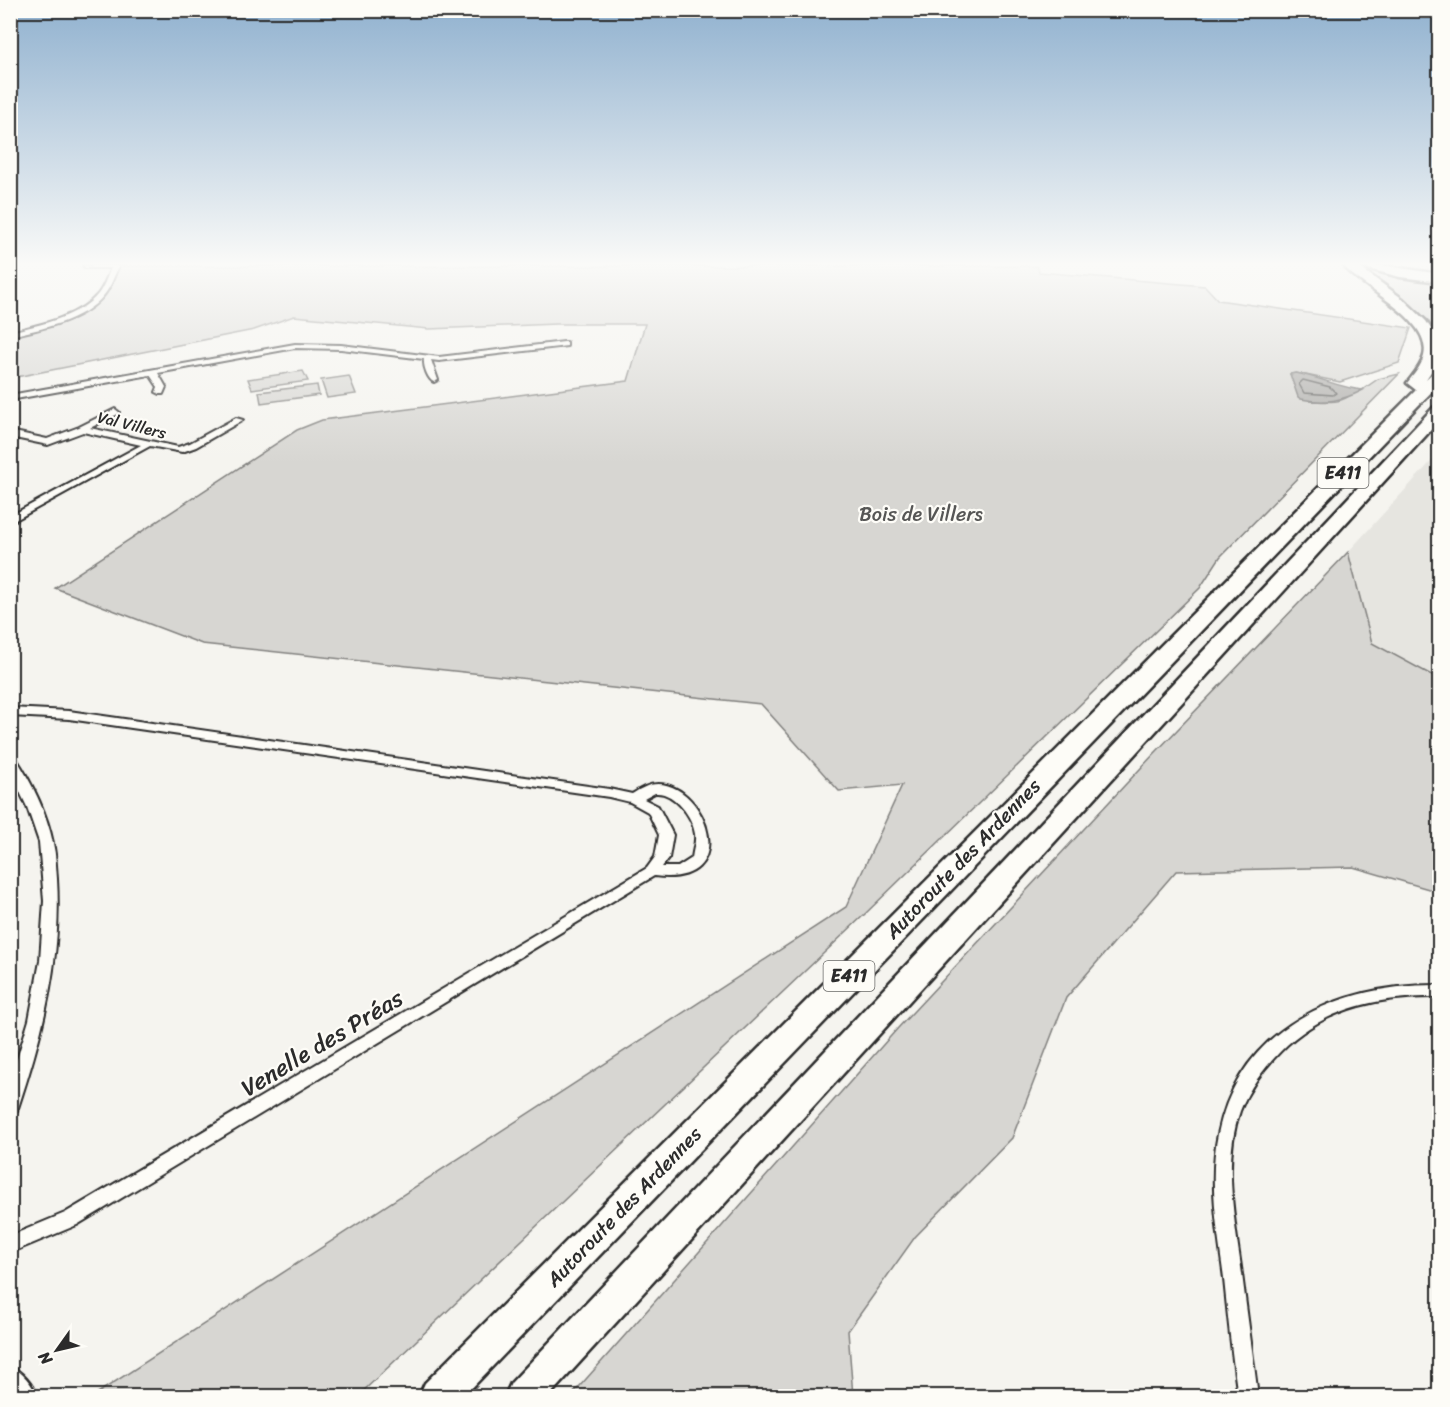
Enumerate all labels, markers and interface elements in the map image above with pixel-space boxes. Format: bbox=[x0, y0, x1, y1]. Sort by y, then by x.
street label: Val Villers bbox=[95, 402, 170, 448]
road number: E411 bbox=[1318, 458, 1368, 488]
park label: Bois de Villers bbox=[859, 497, 984, 532]
street label: Autoroute des Ardennes bbox=[876, 770, 1050, 948]
road number: E411 bbox=[824, 961, 874, 991]
street label: Venelle des Préas bbox=[233, 977, 412, 1108]
street label: Autoroute des Ardennes bbox=[537, 1118, 711, 1296]
north arrow bbox=[27, 1320, 87, 1380]
text: N bbox=[29, 1345, 61, 1372]

